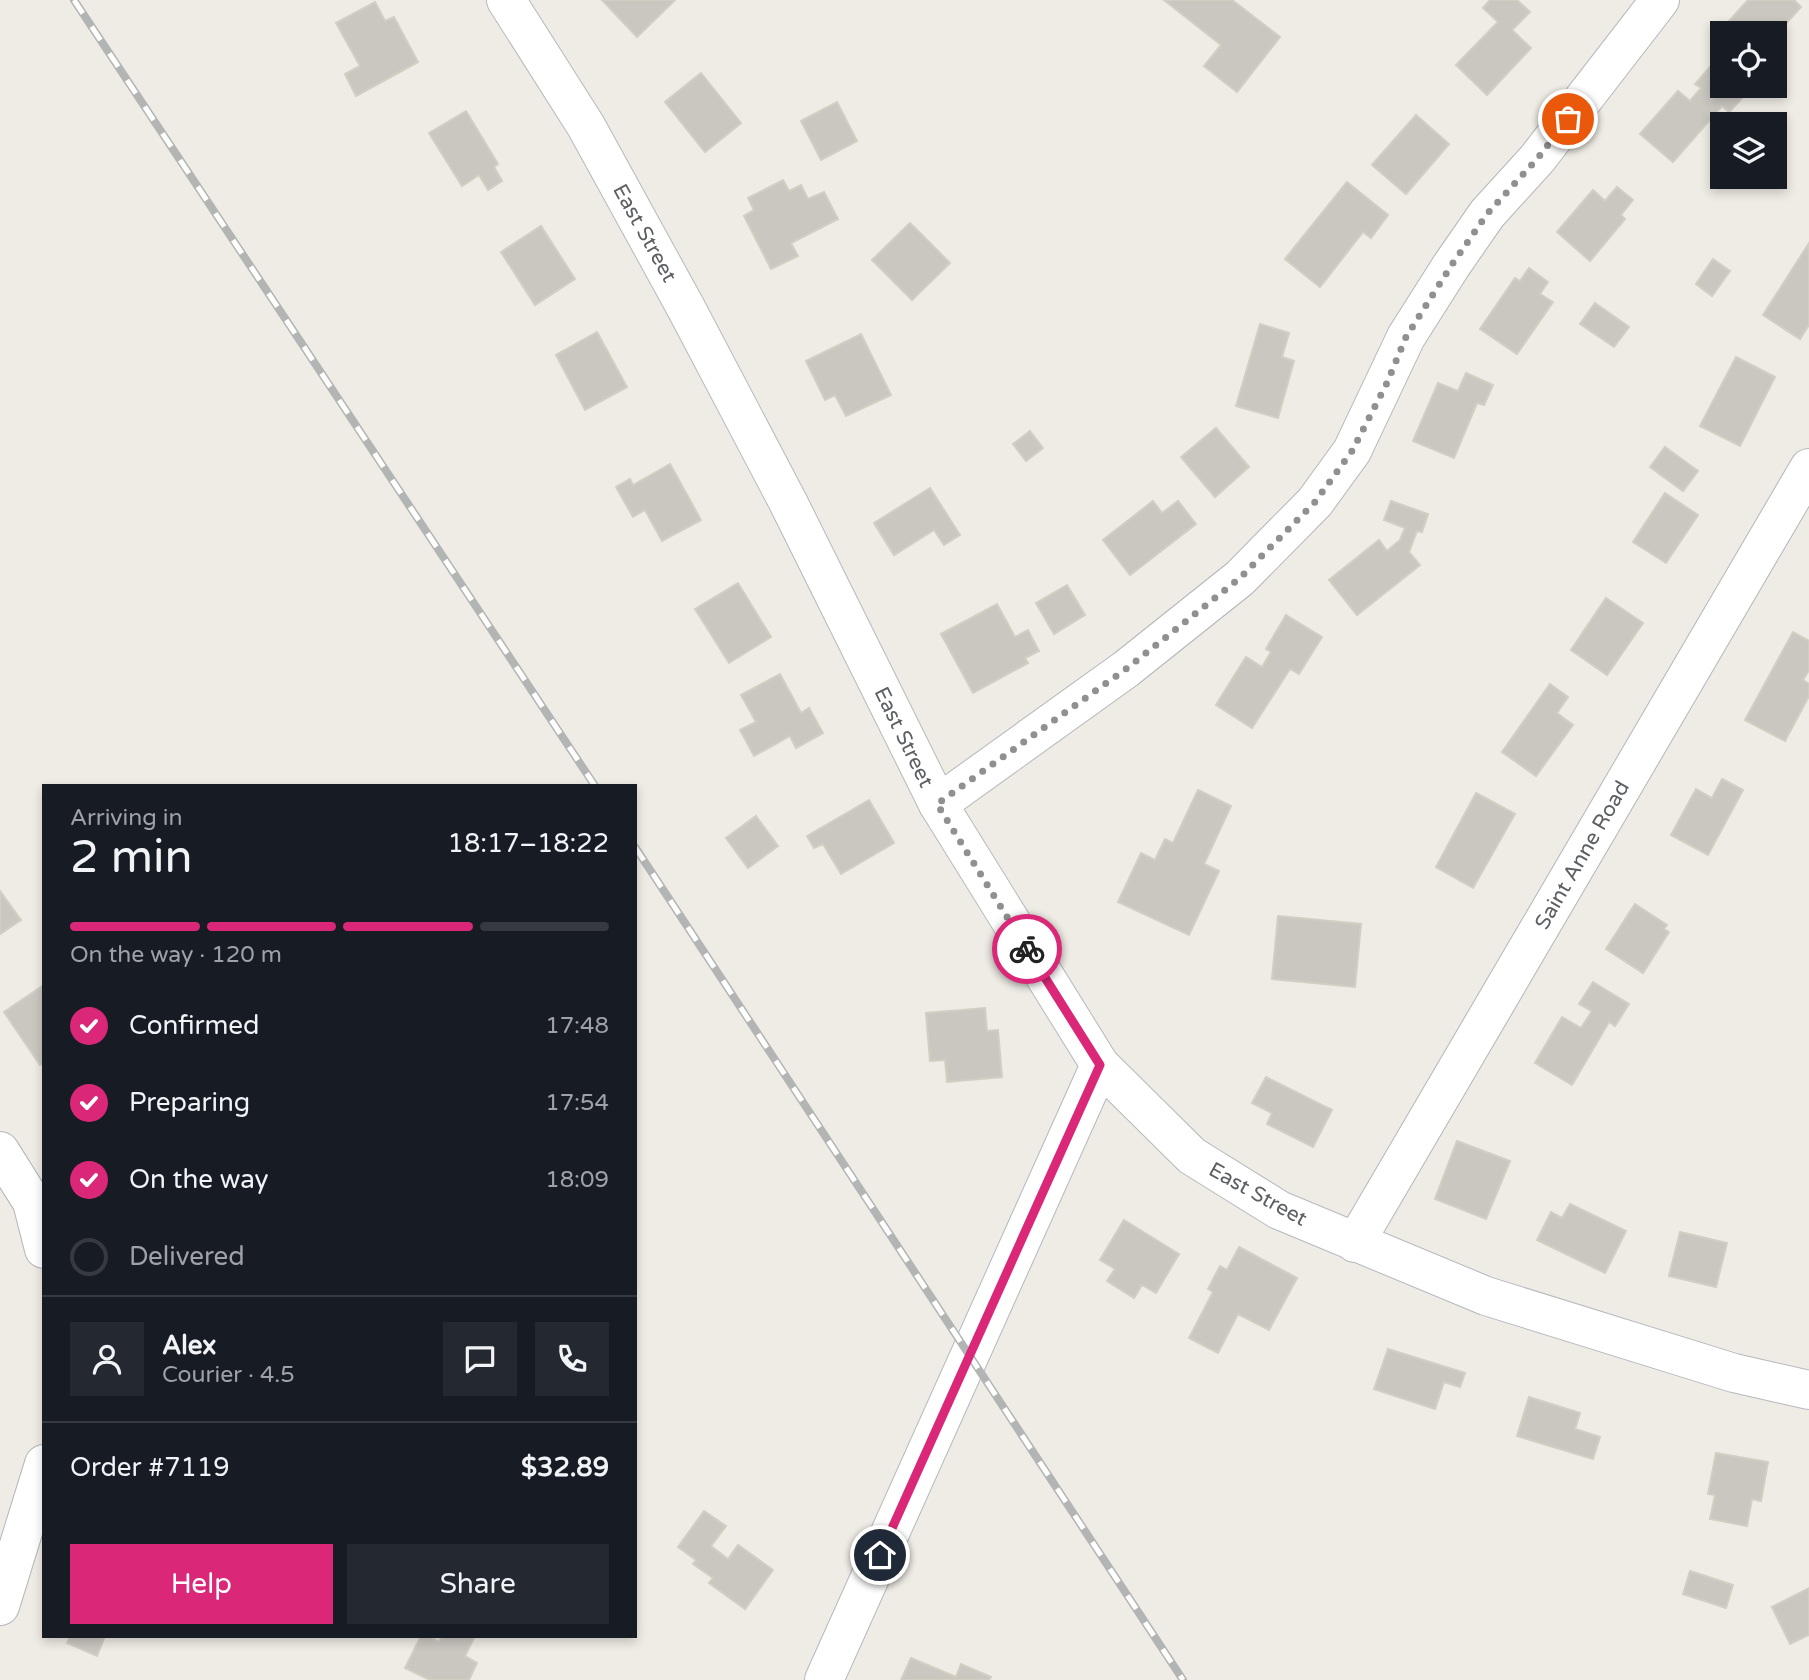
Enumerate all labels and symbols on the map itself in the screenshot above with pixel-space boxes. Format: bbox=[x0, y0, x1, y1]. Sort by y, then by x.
pin bbox=[1538, 89, 1598, 149]
street label: East Street bbox=[607, 180, 682, 287]
street label: East Street bbox=[869, 683, 939, 791]
street label: Saint Anne Road bbox=[1530, 777, 1635, 934]
courier bbox=[992, 914, 1062, 984]
street label: East Street bbox=[1204, 1157, 1311, 1232]
pin bbox=[850, 1525, 910, 1585]

